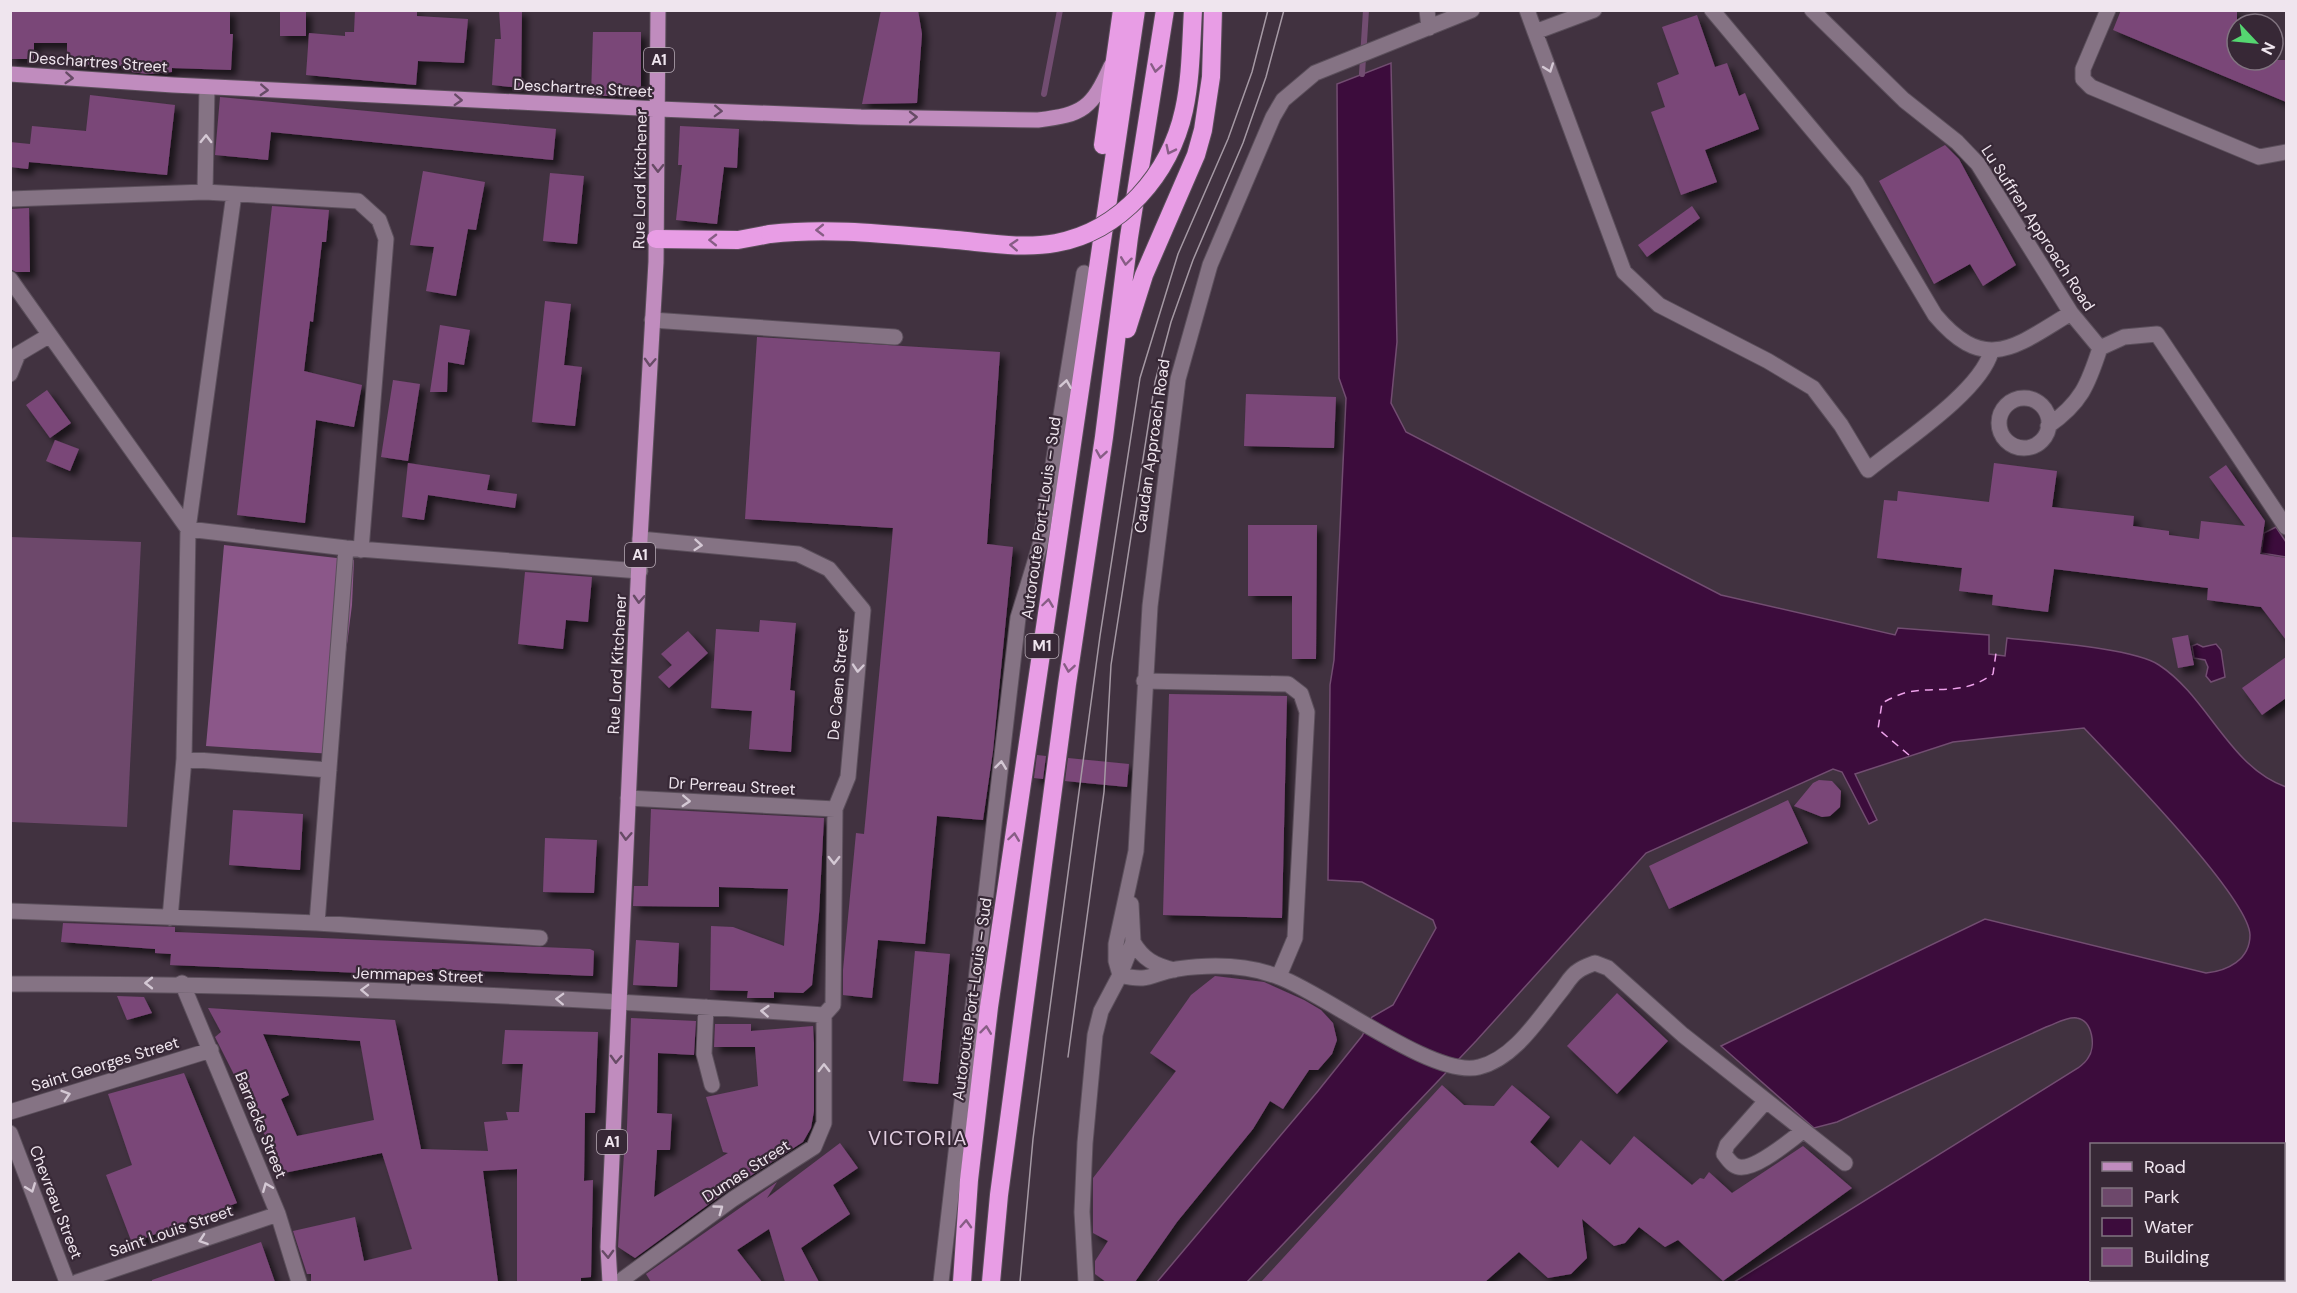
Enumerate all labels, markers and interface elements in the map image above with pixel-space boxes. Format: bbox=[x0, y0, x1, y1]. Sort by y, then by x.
north arrow bbox=[2225, 12, 2285, 72]
text: N bbox=[2256, 39, 2280, 58]
street label: Deschartres Street bbox=[28, 47, 168, 77]
road number: A1 bbox=[644, 48, 674, 72]
one-way arrow bbox=[1150, 63, 1163, 73]
one-way arrow bbox=[1541, 63, 1554, 73]
one-way arrow bbox=[64, 71, 73, 84]
street label: Deschartres Street bbox=[513, 74, 653, 102]
one-way arrow bbox=[259, 83, 268, 96]
one-way arrow bbox=[454, 94, 463, 106]
one-way arrow bbox=[713, 105, 722, 118]
street label: Rue Lord Kitchener bbox=[628, 109, 652, 249]
one-way arrow bbox=[908, 111, 917, 123]
one-way arrow bbox=[200, 135, 212, 144]
street label: Lu Suffren Approach Road bbox=[1976, 141, 2100, 315]
one-way arrow bbox=[1165, 143, 1177, 154]
one-way arrow bbox=[652, 163, 664, 172]
one-way arrow bbox=[815, 224, 824, 236]
one-way arrow bbox=[709, 234, 718, 246]
one-way arrow bbox=[1010, 239, 1019, 252]
one-way arrow bbox=[1121, 256, 1133, 266]
street label: Caudan Approach Road bbox=[1129, 357, 1175, 535]
one-way arrow bbox=[643, 358, 656, 367]
one-way arrow bbox=[1059, 379, 1072, 389]
street label: Autoroute Port-Louis – Sud bbox=[1016, 415, 1066, 621]
one-way arrow bbox=[1095, 449, 1108, 459]
one-way arrow bbox=[694, 538, 703, 551]
road number: A1 bbox=[625, 543, 655, 567]
street label: Rue Lord Kitchener bbox=[603, 593, 631, 735]
one-way arrow bbox=[632, 594, 645, 603]
one-way arrow bbox=[1042, 598, 1054, 607]
street label: De Caen Street bbox=[823, 627, 853, 741]
road number: M1 bbox=[1026, 634, 1058, 658]
one-way arrow bbox=[852, 663, 865, 673]
one-way arrow bbox=[1063, 663, 1075, 673]
one-way arrow bbox=[994, 761, 1007, 770]
street label: Dr Perreau Street bbox=[668, 772, 796, 800]
one-way arrow bbox=[682, 794, 691, 807]
one-way arrow bbox=[619, 831, 632, 840]
one-way arrow bbox=[1007, 833, 1019, 842]
one-way arrow bbox=[828, 855, 840, 864]
street label: Autoroute Port-Louis – Sud bbox=[947, 896, 997, 1102]
street label: Jemmapes Street bbox=[352, 962, 484, 988]
one-way arrow bbox=[144, 977, 153, 989]
one-way arrow bbox=[360, 984, 369, 997]
one-way arrow bbox=[555, 992, 564, 1005]
one-way arrow bbox=[761, 1005, 770, 1018]
one-way arrow bbox=[979, 1026, 992, 1035]
street label: Saint Georges Street bbox=[29, 1032, 181, 1096]
one-way arrow bbox=[609, 1055, 622, 1064]
one-way arrow bbox=[818, 1063, 830, 1072]
street label: Barracks Street bbox=[230, 1069, 292, 1181]
one-way arrow bbox=[60, 1090, 71, 1102]
district label: VICTORIA bbox=[868, 1125, 968, 1151]
road number: A1 bbox=[597, 1130, 627, 1154]
street label: Dumas Street bbox=[698, 1135, 794, 1207]
street label: Chevreau Street bbox=[25, 1142, 87, 1262]
legend bbox=[2090, 1143, 2285, 1281]
text: Road bbox=[2144, 1155, 2186, 1179]
one-way arrow bbox=[24, 1182, 37, 1193]
one-way arrow bbox=[262, 1183, 274, 1194]
text: Park bbox=[2144, 1185, 2180, 1209]
street label: Saint Louis Street bbox=[106, 1200, 236, 1262]
one-way arrow bbox=[712, 1205, 723, 1216]
text: Water bbox=[2144, 1215, 2194, 1239]
one-way arrow bbox=[960, 1220, 973, 1229]
one-way arrow bbox=[198, 1232, 209, 1245]
text: Building bbox=[2144, 1245, 2209, 1269]
one-way arrow bbox=[602, 1250, 615, 1259]

